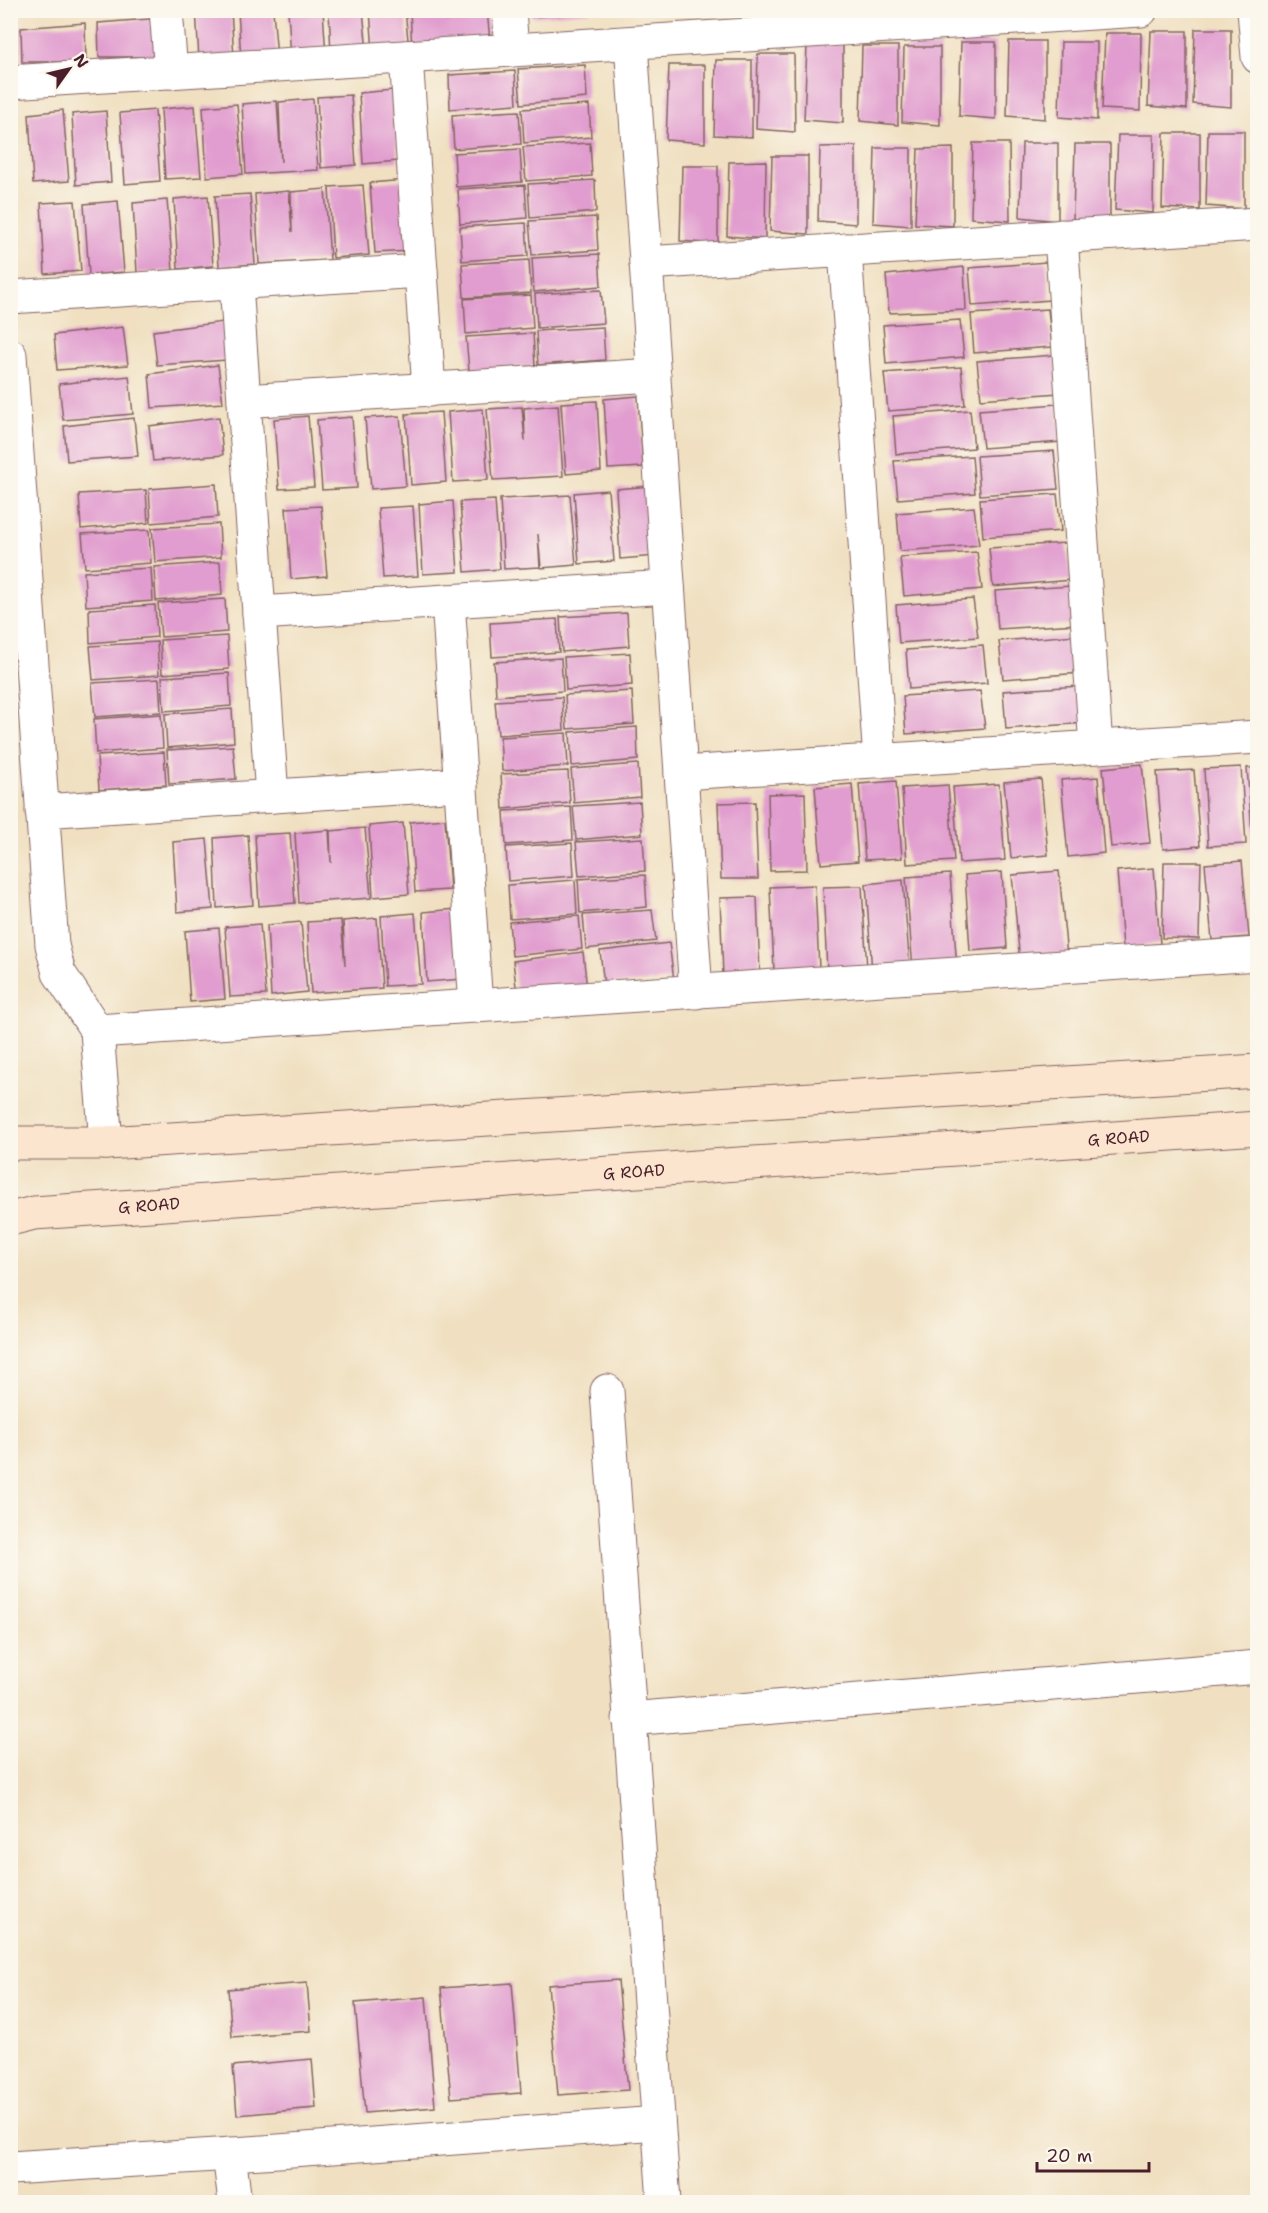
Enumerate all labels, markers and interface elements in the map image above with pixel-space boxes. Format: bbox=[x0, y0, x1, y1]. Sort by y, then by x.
north arrow bbox=[39, 39, 99, 99]
text: N bbox=[69, 50, 93, 72]
street label: G ROAD bbox=[1087, 1125, 1150, 1150]
street label: G ROAD bbox=[602, 1159, 665, 1184]
street label: G ROAD bbox=[117, 1192, 181, 1218]
scale bar bbox=[1037, 2135, 1150, 2173]
text: 20 m bbox=[1046, 2144, 1092, 2168]

